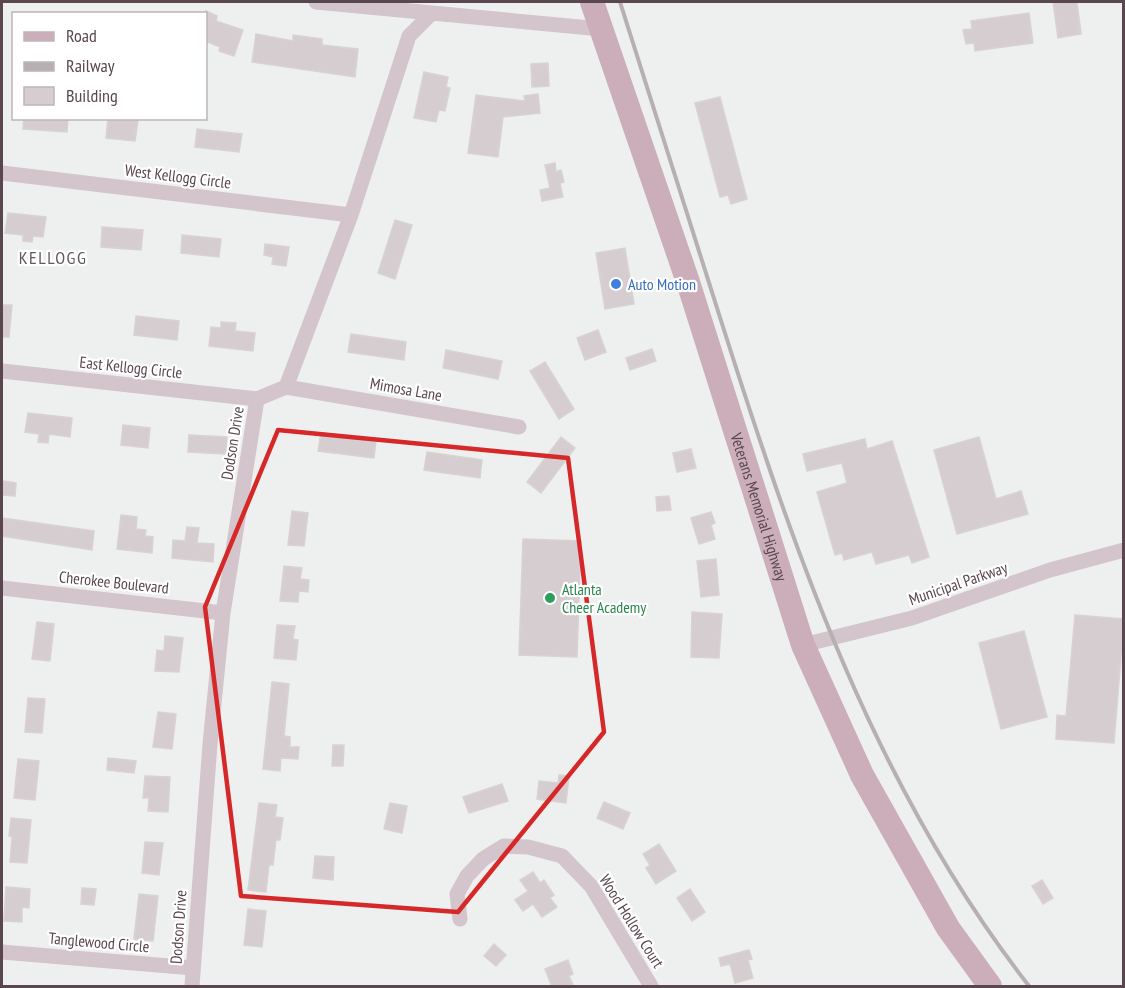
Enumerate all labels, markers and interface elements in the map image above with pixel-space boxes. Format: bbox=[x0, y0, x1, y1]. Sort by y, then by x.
legend bbox=[12, 12, 207, 120]
text: Road bbox=[66, 24, 97, 47]
text: Railway bbox=[66, 54, 115, 77]
text: Building bbox=[66, 84, 118, 107]
street label: West Kellogg Circle bbox=[124, 160, 232, 192]
district label: KELLOGG bbox=[19, 246, 87, 269]
place label: Auto Motion bbox=[628, 274, 696, 294]
marker: Auto Motion bbox=[609, 277, 623, 291]
street label: East Kellogg Circle bbox=[79, 352, 183, 382]
street label: Mimosa Lane bbox=[368, 373, 444, 405]
street label: Dodson Drive bbox=[216, 405, 248, 481]
street label: Veterans Memorial Highway bbox=[726, 429, 792, 584]
street label: Municipal Parkway bbox=[906, 557, 1010, 609]
street label: Cherokee Boulevard bbox=[58, 566, 170, 598]
place label: Atlanta Cheer Academy bbox=[562, 579, 646, 617]
marker: Atlanta Cheer Academy bbox=[543, 591, 557, 605]
street label: Wood Hollow Court bbox=[595, 871, 669, 972]
street label: Dodson Drive bbox=[165, 889, 191, 965]
street label: Tanglewood Circle bbox=[48, 928, 150, 956]

